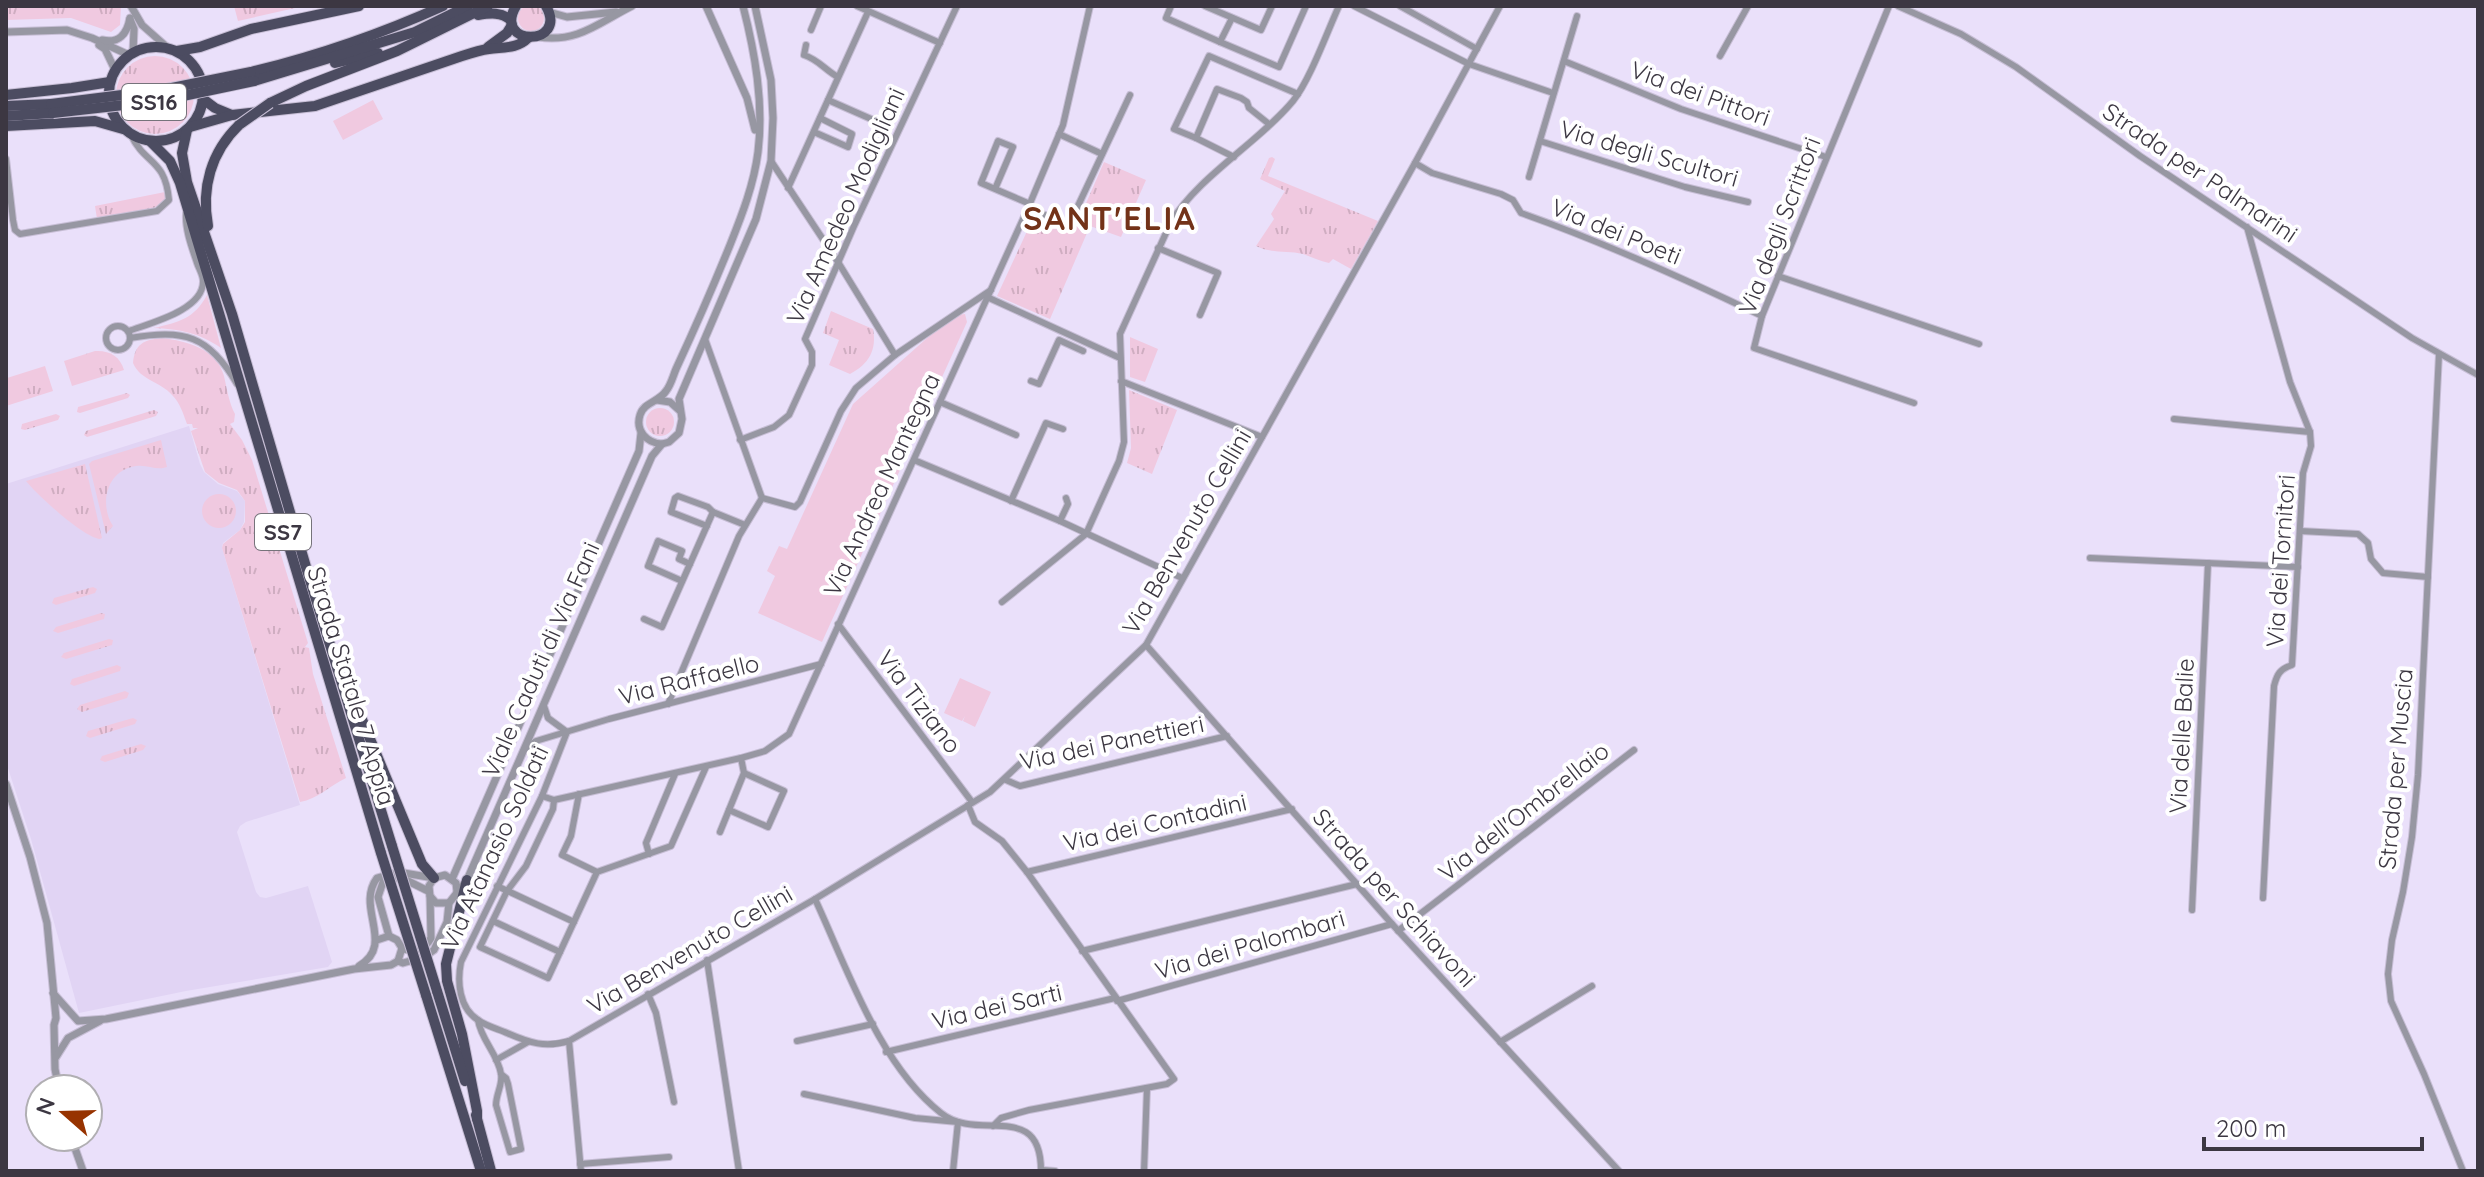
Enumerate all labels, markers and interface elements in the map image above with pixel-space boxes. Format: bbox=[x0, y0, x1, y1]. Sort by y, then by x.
street label: Via dei Pittori bbox=[1626, 54, 1774, 132]
street label: Via Amedeo Modigliani bbox=[779, 83, 911, 328]
road number: SS16 bbox=[122, 84, 186, 120]
street label: Strada per Palmarini bbox=[2097, 96, 2304, 249]
street label: Via degli Scultori bbox=[1557, 113, 1742, 193]
street label: Via degli Scrittori bbox=[1731, 133, 1827, 319]
street label: Via dei Poeti bbox=[1547, 191, 1686, 271]
district label: SANT'ELIA bbox=[1023, 198, 1197, 238]
street label: Via Andrea Mantegna bbox=[816, 368, 946, 601]
street label: Via Benvenuto Cellini bbox=[1115, 423, 1257, 640]
street label: Via dei Tornitori bbox=[2259, 473, 2301, 648]
road number: SS7 bbox=[255, 514, 311, 550]
street label: Viale Caduti di Via Fani bbox=[475, 537, 606, 782]
street label: Strada Statale 7 Appia bbox=[301, 563, 403, 809]
street label: Via Tiziano bbox=[871, 644, 968, 759]
street label: Via Raffaello bbox=[615, 647, 762, 711]
street label: Via delle Balie bbox=[2162, 657, 2200, 814]
street label: Strada per Muscia bbox=[2371, 667, 2419, 871]
street label: Via dei Panettieri bbox=[1017, 708, 1207, 776]
street label: Via dell'Ombrellaio bbox=[1432, 735, 1615, 887]
street label: Via Atanasio Soldati bbox=[434, 741, 555, 954]
street label: Via dei Contadini bbox=[1060, 786, 1249, 858]
street label: Strada per Schiavoni bbox=[1307, 802, 1483, 993]
street label: Via Benvenuto Cellini bbox=[581, 878, 798, 1020]
street label: Via dei Palombari bbox=[1151, 903, 1348, 985]
street label: Via dei Sarti bbox=[929, 977, 1065, 1036]
north arrow bbox=[24, 1073, 104, 1153]
text: N bbox=[29, 1094, 61, 1119]
scale bar bbox=[2204, 1101, 2422, 1151]
text: 200 m bbox=[2216, 1113, 2286, 1143]

